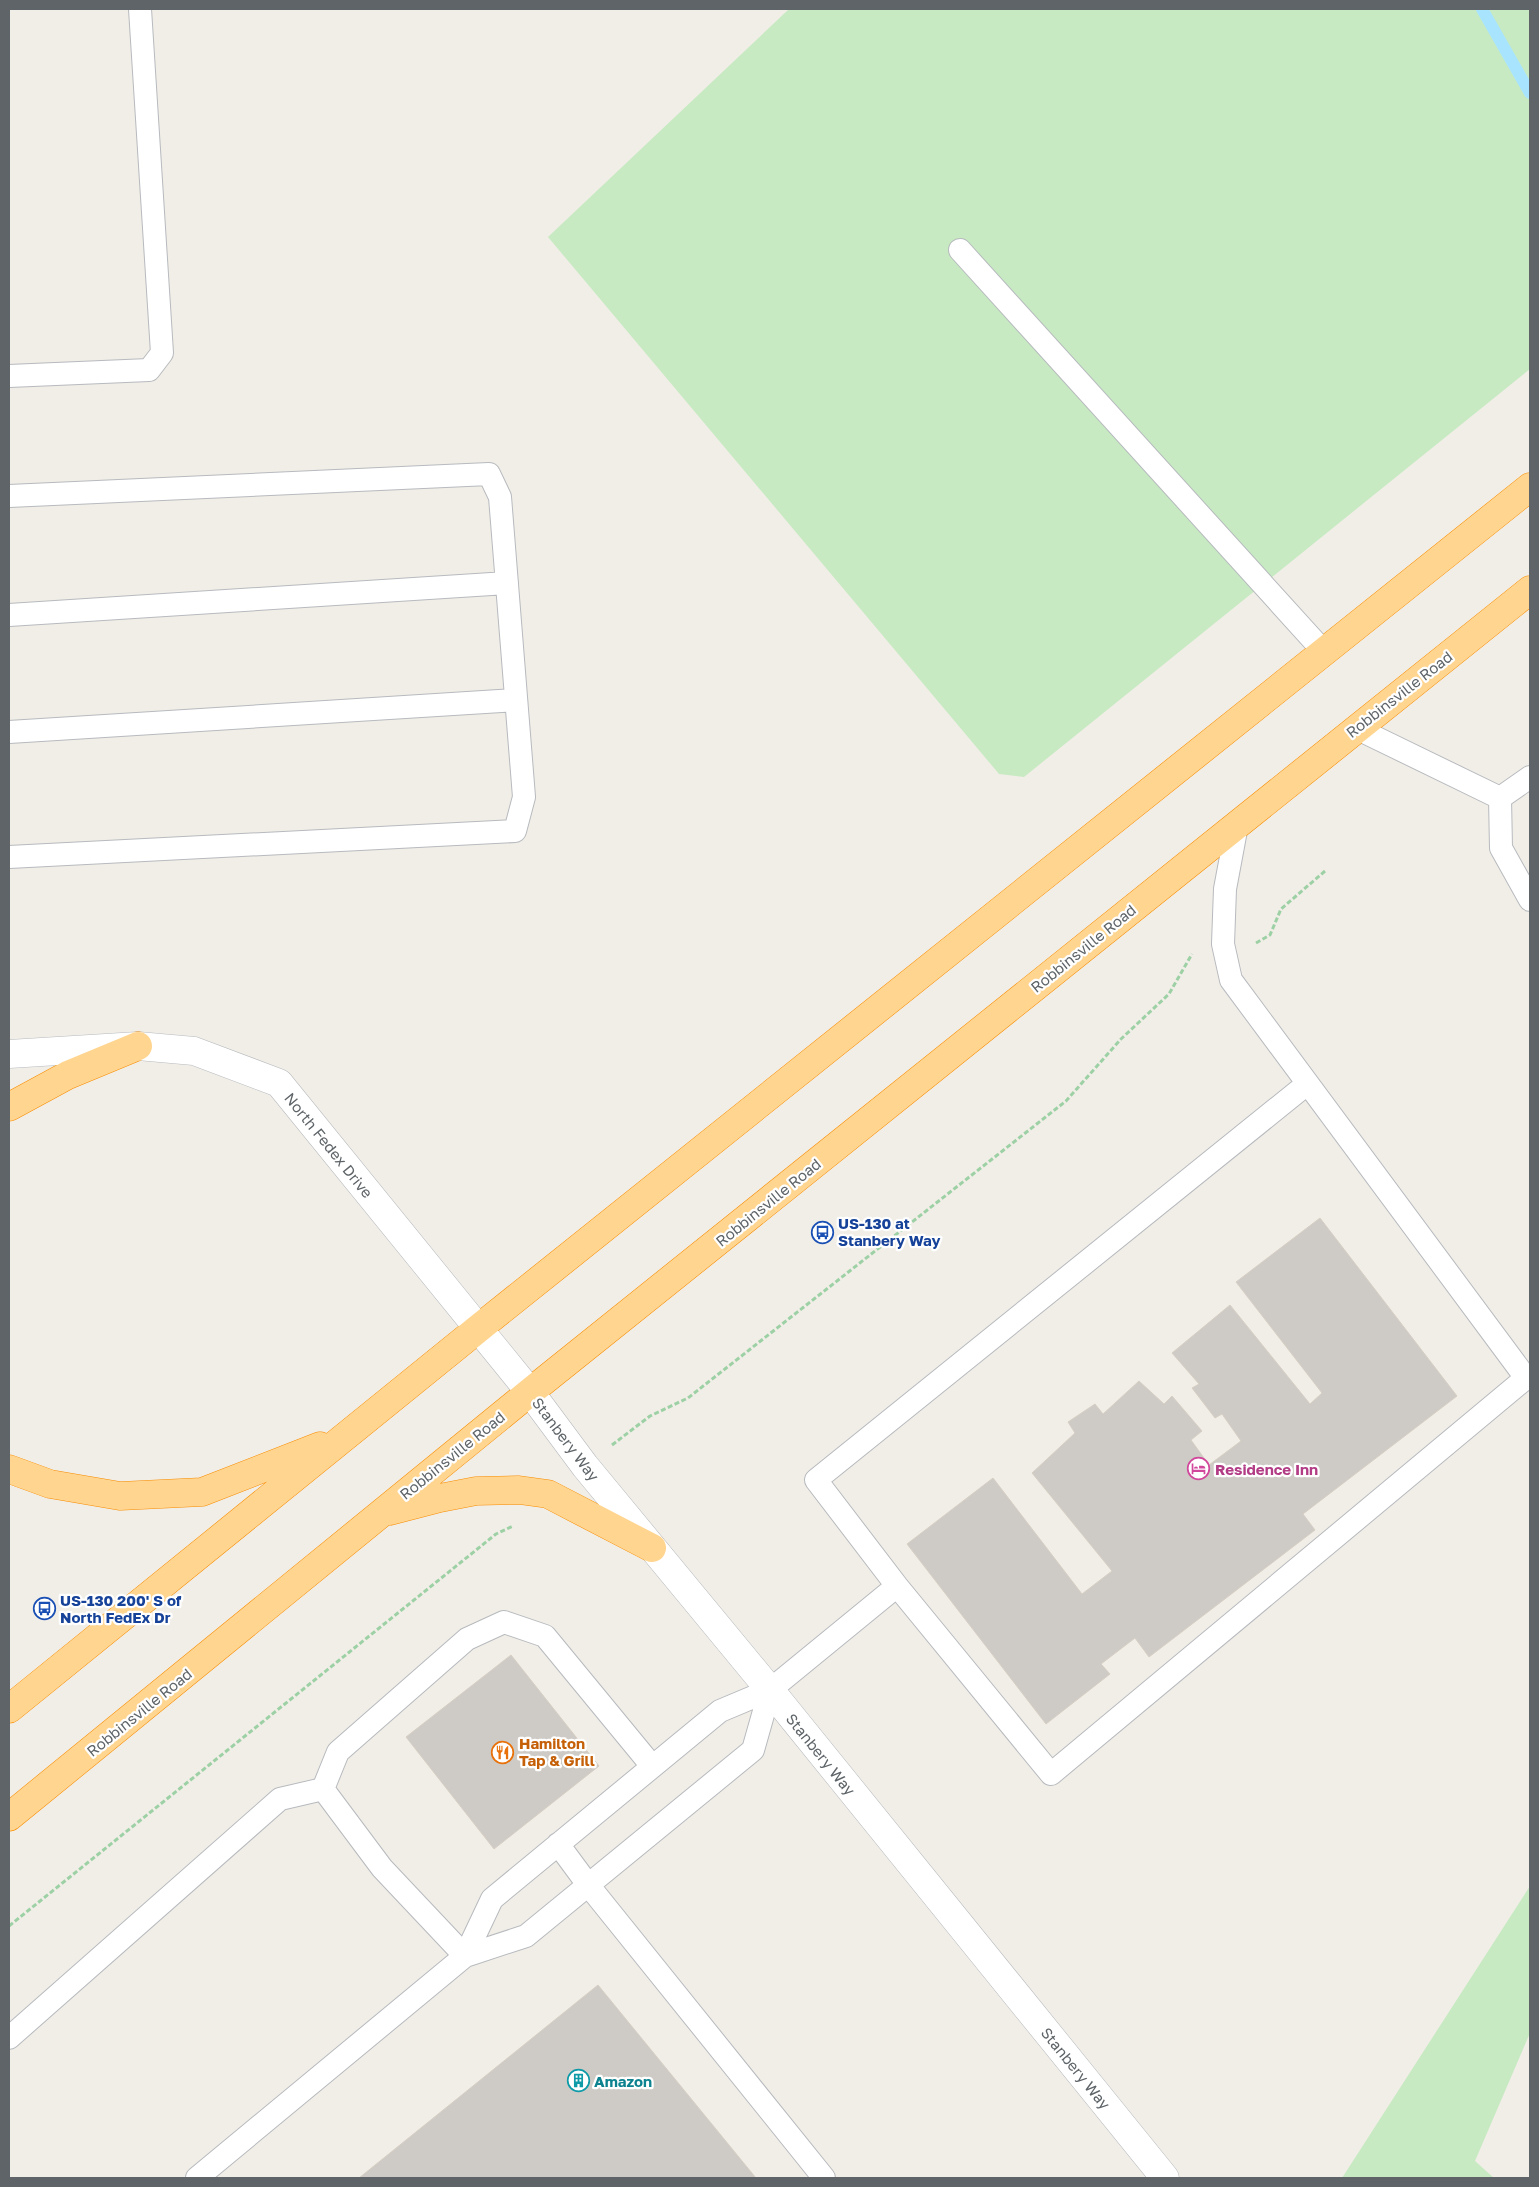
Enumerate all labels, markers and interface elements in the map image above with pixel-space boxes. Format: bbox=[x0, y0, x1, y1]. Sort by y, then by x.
street label: Robbinsville Road bbox=[1342, 647, 1456, 741]
street label: Robbinsville Road bbox=[1027, 900, 1139, 996]
street label: North Fedex Drive bbox=[281, 1089, 377, 1201]
street label: Robbinsville Road bbox=[712, 1154, 824, 1250]
place label: US-130 at Stanbery Way bbox=[838, 1214, 940, 1249]
bus stop icon: US-130 at Stanbery Way bbox=[810, 1220, 834, 1244]
street label: Stanbery Way bbox=[529, 1394, 604, 1485]
street label: Robbinsville Road bbox=[396, 1407, 508, 1503]
hotel icon: Residence Inn bbox=[1187, 1457, 1211, 1481]
place label: Residence Inn bbox=[1215, 1460, 1318, 1478]
place label: US-130 200' S of North FedEx Dr bbox=[60, 1591, 182, 1626]
bus stop icon: US-130 200' S of North FedEx Dr bbox=[32, 1597, 56, 1621]
street label: Robbinsville Road bbox=[83, 1664, 195, 1760]
street label: Stanbery Way bbox=[783, 1710, 860, 1799]
place label: Hamilton Tap & Grill bbox=[519, 1734, 595, 1769]
restaurant icon: Hamilton Tap & Grill bbox=[491, 1740, 515, 1764]
street label: Stanbery Way bbox=[1038, 2024, 1115, 2113]
building icon: Amazon bbox=[566, 2069, 590, 2093]
place label: Amazon bbox=[594, 2072, 652, 2090]

